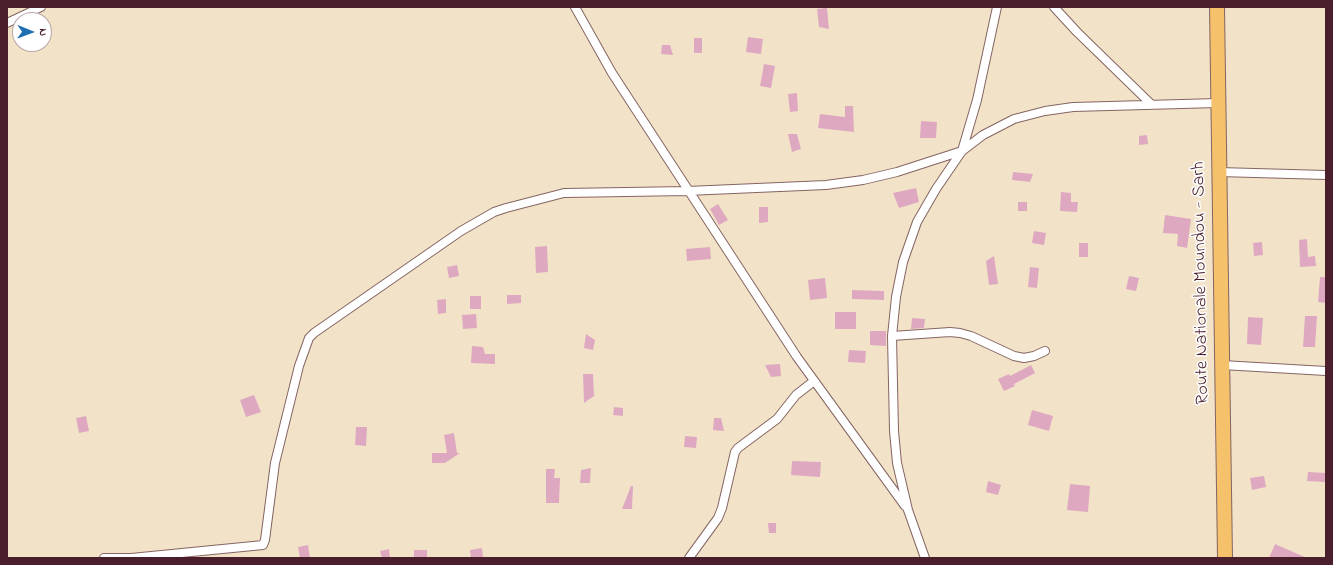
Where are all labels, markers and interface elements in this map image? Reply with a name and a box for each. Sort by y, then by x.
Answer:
north arrow [12,12,52,52]
text: N [35,28,51,36]
street label: Route Nationale Moundou - Sarh [1189,161,1215,405]

